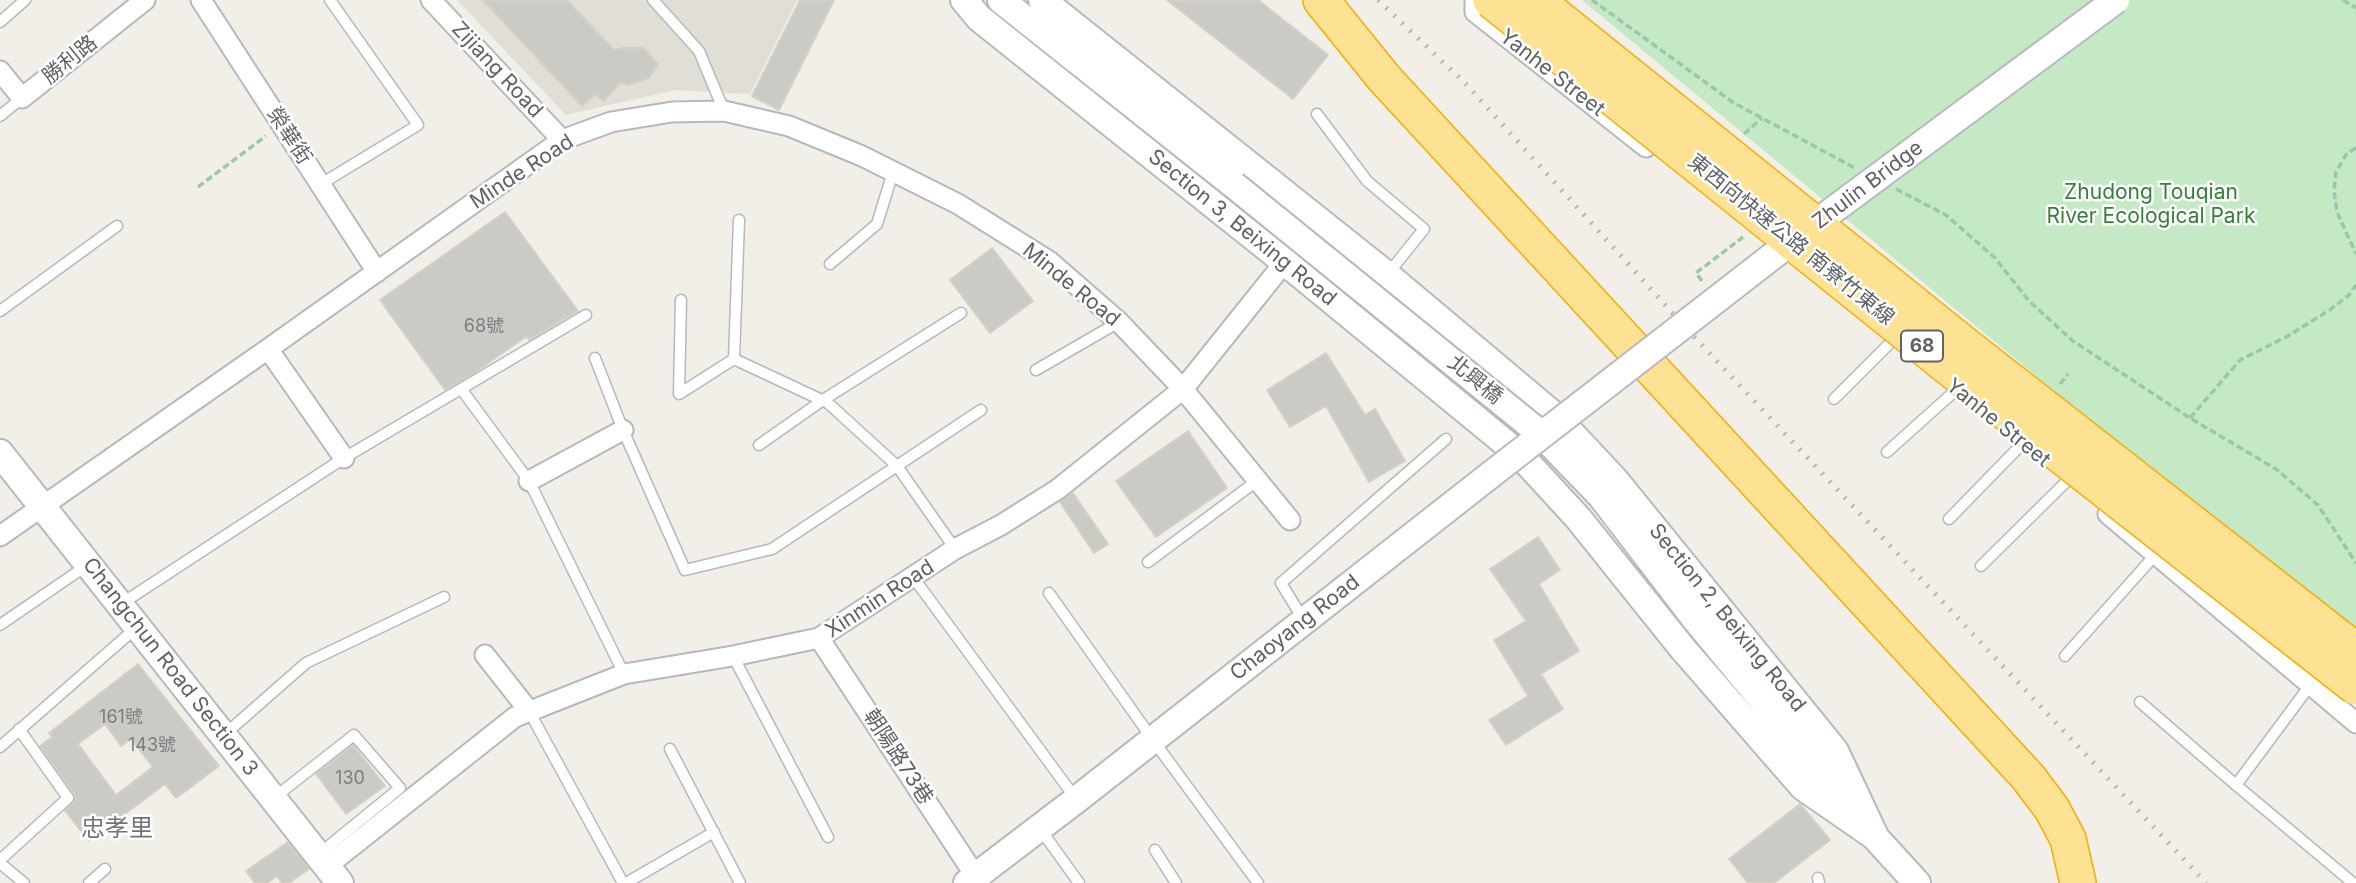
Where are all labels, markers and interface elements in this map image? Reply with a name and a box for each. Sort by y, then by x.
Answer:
street label: Zijiang Road [446,17,548,123]
street label: Yanhe Street [1494,24,1610,122]
street label: 勝利路 [38,30,102,90]
street label: 榮華街 [261,103,317,169]
street label: Minde Road [466,129,578,215]
street label: Zhulin Bridge [1808,135,1928,235]
street label: Section 3, Beixing Road [1143,144,1341,312]
street label: 東西向快速公路 南寮竹東線 [1683,149,1899,331]
park label: Zhudong Touqian River Ecological Park [2047,180,2255,230]
street label: Minde Road [1017,238,1125,332]
house number: 68號 [464,316,504,338]
road number: 68 [1901,330,1943,362]
street label: 北興橋 [1443,350,1507,410]
street label: Yanhe Street [1941,373,2055,473]
street label: Section 2, Beixing Road [1643,519,1811,717]
street label: Changchun Road Section 3 [77,553,263,781]
street label: Xinmin Road [821,555,939,643]
street label: Chaoyang Road [1225,570,1365,686]
street label: 朝陽路73巷 [858,705,938,809]
house number: 161號 [99,707,143,729]
house number: 143號 [128,735,176,757]
house number: 130 [335,768,365,790]
district label: 忠孝里 [81,815,153,843]

